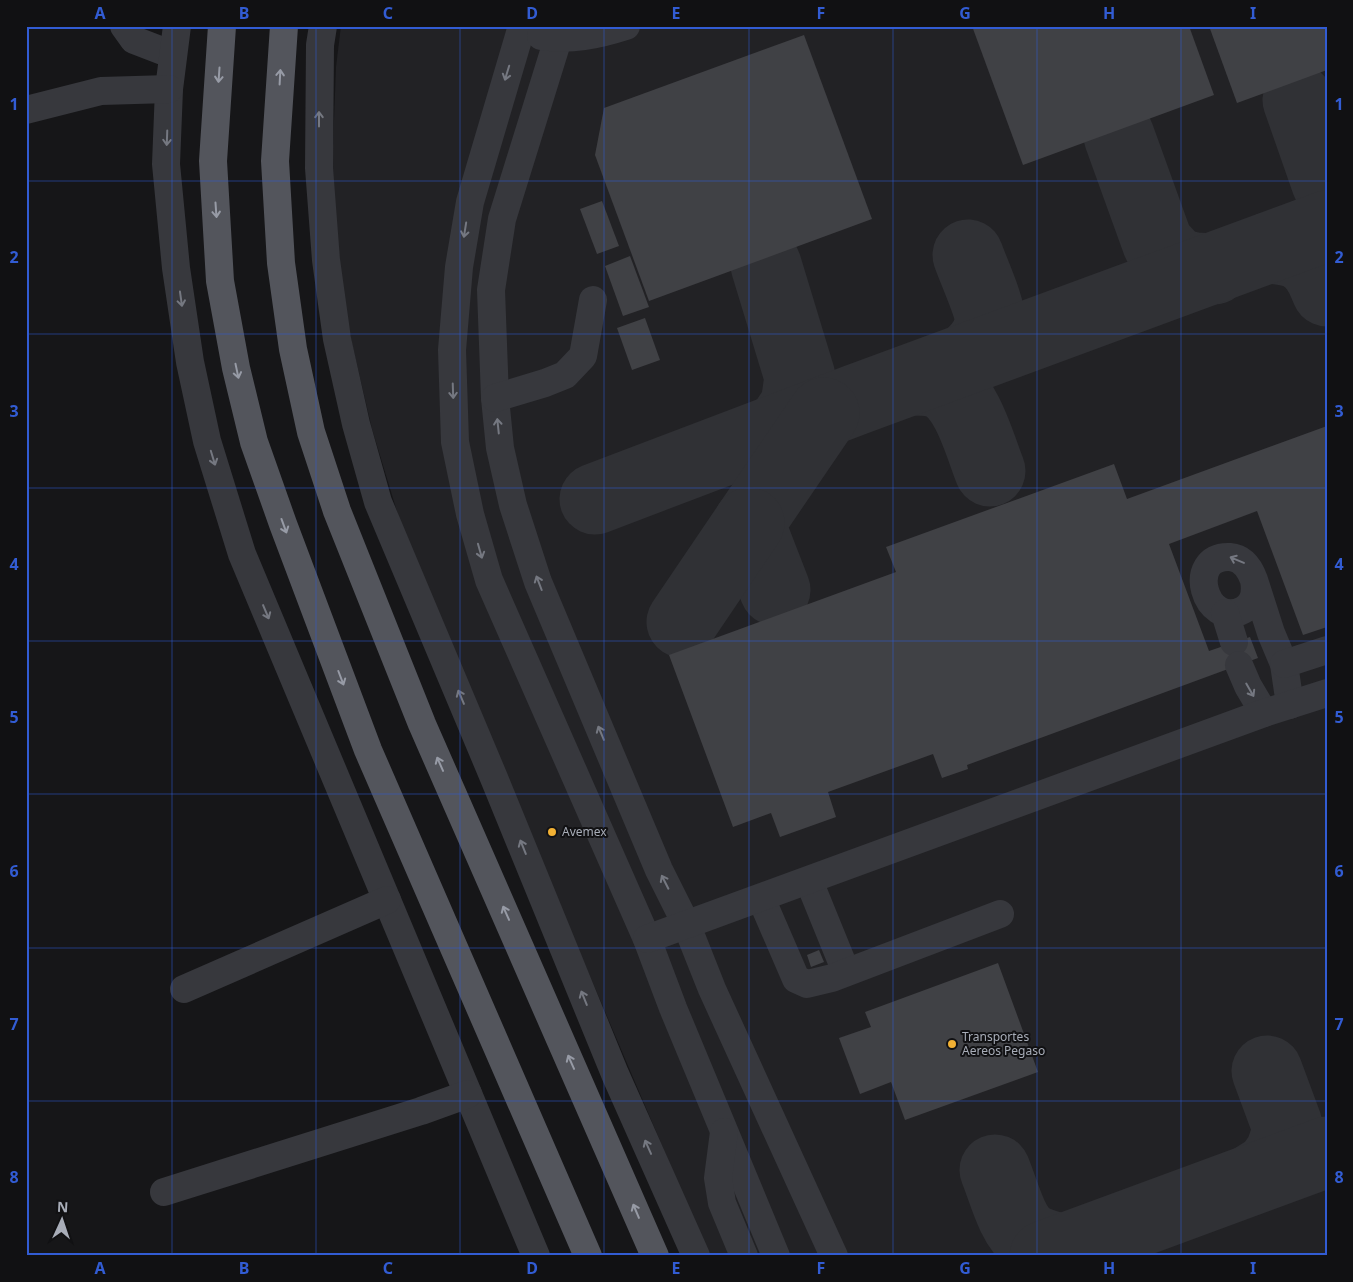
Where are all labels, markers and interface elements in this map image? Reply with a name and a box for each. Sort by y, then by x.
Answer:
text: A [94,2,106,24]
text: B [239,2,249,24]
text: C [383,2,393,24]
text: D [526,2,538,24]
text: E [672,2,681,24]
text: F [817,2,825,24]
text: G [959,2,971,24]
text: H [1103,2,1115,24]
text: I [1250,2,1256,24]
one-way arrow [502,65,512,81]
one-way arrow [214,67,223,83]
one-way arrow [276,69,285,85]
text: 1 [9,93,19,115]
text: 1 [1334,93,1344,115]
one-way arrow [315,112,324,128]
one-way arrow [162,129,172,145]
one-way arrow [211,202,220,218]
one-way arrow [460,221,470,237]
text: 2 [9,246,19,268]
text: 2 [1334,246,1344,268]
one-way arrow [176,291,186,307]
one-way arrow [233,362,242,378]
one-way arrow [448,383,458,399]
text: 3 [9,400,19,422]
text: 3 [1334,400,1344,422]
one-way arrow [493,418,503,434]
one-way arrow [208,450,218,466]
one-way arrow [280,518,289,533]
one-way arrow [476,542,486,558]
text: 4 [9,553,19,575]
text: 4 [1334,553,1344,575]
one-way arrow [1230,555,1245,565]
one-way arrow [534,576,543,591]
one-way arrow [263,604,272,619]
one-way arrow [337,670,346,685]
one-way arrow [1246,682,1256,697]
one-way arrow [455,690,465,705]
text: 5 [9,706,19,728]
text: 5 [1334,706,1344,728]
one-way arrow [596,726,606,741]
one-way arrow [435,757,445,772]
place label: Avemex [562,823,607,840]
marker: Avemex [546,826,558,838]
one-way arrow [518,840,527,856]
text: 6 [9,860,19,882]
text: 6 [1334,860,1344,882]
one-way arrow [660,875,669,890]
one-way arrow [500,906,510,921]
one-way arrow [579,991,589,1006]
text: 7 [9,1013,19,1035]
text: 7 [1334,1013,1344,1035]
place label: Transportes Aereos Pegaso [962,1028,1045,1059]
marker: Transportes Aereos Pegaso [946,1038,958,1050]
one-way arrow [565,1055,575,1070]
one-way arrow [643,1140,652,1155]
text: 8 [9,1166,19,1188]
text: 8 [1334,1166,1344,1188]
north arrow [38,1194,88,1244]
text: N [57,1197,69,1216]
one-way arrow [630,1204,640,1219]
text: A [94,1257,106,1279]
text: B [239,1257,249,1279]
text: C [383,1257,393,1279]
text: D [526,1257,538,1279]
text: E [672,1257,681,1279]
text: F [817,1257,825,1279]
text: G [959,1257,971,1279]
text: H [1103,1257,1115,1279]
text: I [1250,1257,1256,1279]

